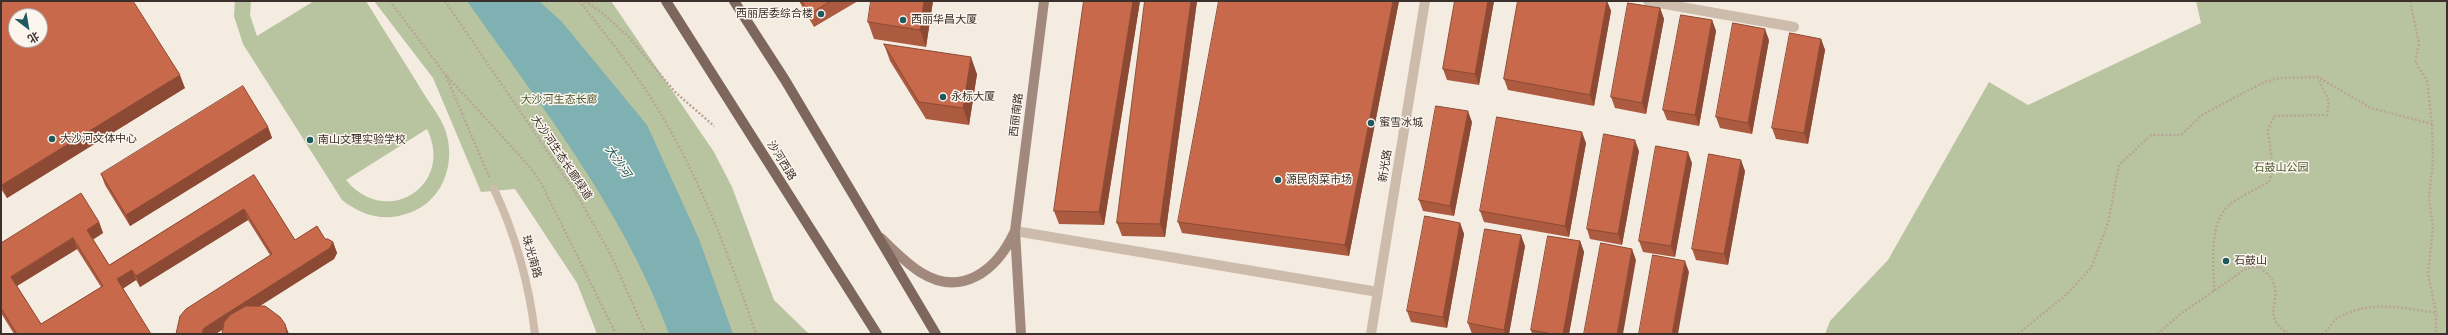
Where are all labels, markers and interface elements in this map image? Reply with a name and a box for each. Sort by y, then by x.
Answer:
place label: 西丽居委综合楼 [736,7,813,21]
north arrow [8,8,48,48]
marker: 西丽居委综合楼 [816,9,826,19]
place label: 西丽华昌大厦 [911,13,977,27]
marker: 西丽华昌大厦 [898,15,908,25]
text: 北 [25,28,43,47]
place label: 永标大厦 [951,90,995,104]
marker: 永标大厦 [938,92,948,102]
street label: 西丽南路 [1008,92,1026,138]
park label: 大沙河生态长廊 [521,93,597,107]
street label: 大沙河生态长廊绿道 [528,113,594,203]
place label: 蜜雪冰城 [1379,116,1423,130]
marker: 蜜雪冰城 [1366,118,1376,128]
place label: 大沙河文体中心 [60,132,137,146]
place label: 南山文理实验学校 [318,133,406,147]
marker: 大沙河文体中心 [47,134,57,144]
marker: 南山文理实验学校 [305,135,315,145]
street label: 沙河西路 [764,139,798,183]
water label: 大沙河 [601,143,633,181]
street label: 新光路 [1377,149,1395,183]
park label: 石鼓山公园 [2254,161,2308,175]
place label: 源民肉菜市场 [1286,173,1352,187]
marker: 源民肉菜市场 [1273,175,1283,185]
street label: 珠光南路 [519,234,543,280]
place label: 石鼓山 [2234,254,2267,268]
marker: 石鼓山 [2221,256,2231,266]

